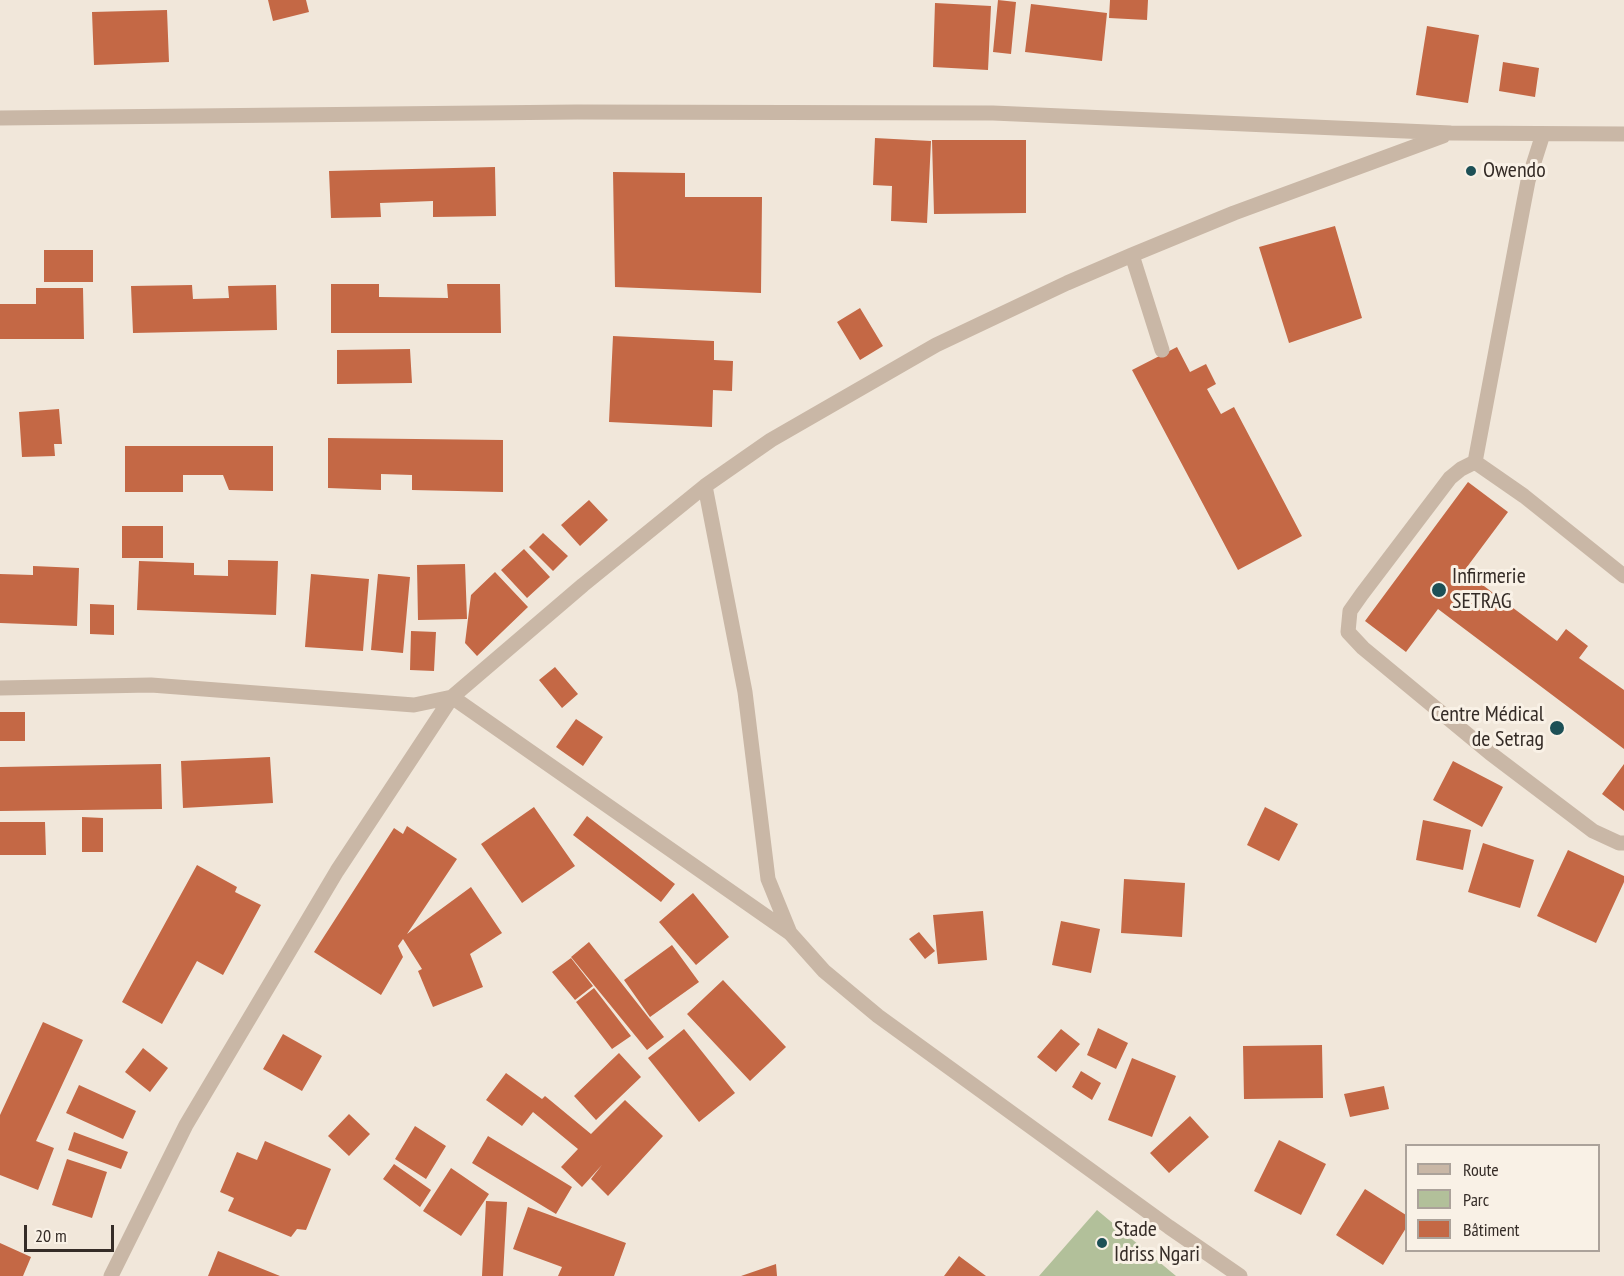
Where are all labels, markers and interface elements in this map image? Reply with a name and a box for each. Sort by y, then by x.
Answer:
place label: Owendo [1483,158,1546,184]
marker: Owendo [1464,164,1478,178]
place label: Infirmerie SETRAG [1452,564,1526,616]
marker: Infirmerie SETRAG [1430,581,1448,599]
place label: Centre Médical de Setrag [1431,702,1544,754]
marker: Centre Médical de Setrag [1548,719,1566,737]
legend [1405,1144,1600,1252]
text: Route [1463,1158,1499,1181]
text: Parc [1463,1188,1489,1211]
scale bar [27,1213,117,1251]
place label: Stade Idriss Ngari [1114,1217,1200,1268]
text: Bâtiment [1463,1218,1520,1241]
text: 20 m [35,1224,67,1247]
marker: Stade Idriss Ngari [1095,1236,1109,1250]

